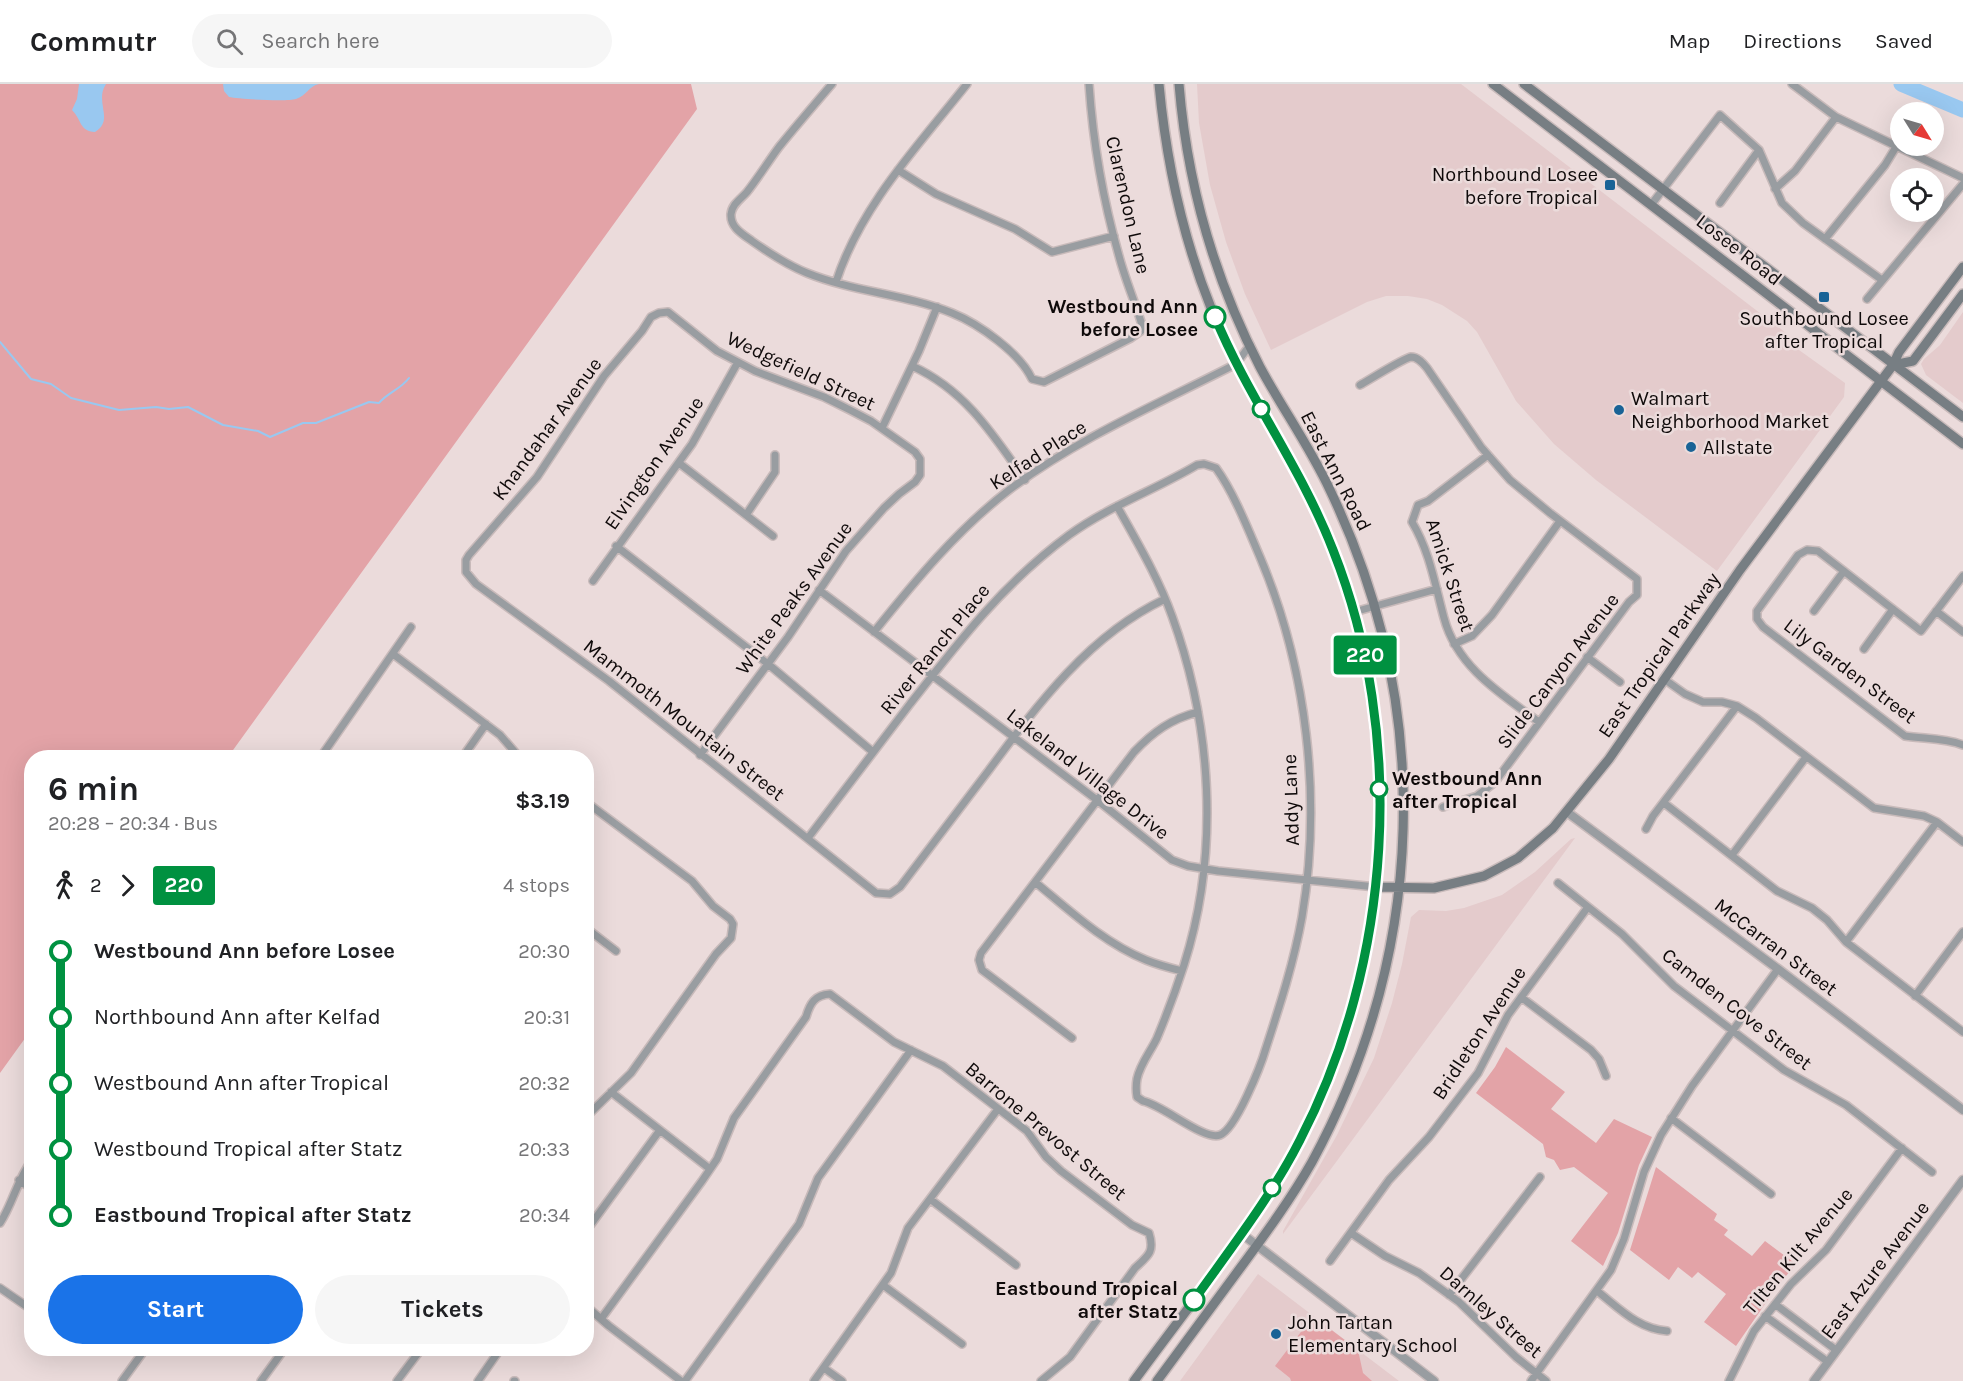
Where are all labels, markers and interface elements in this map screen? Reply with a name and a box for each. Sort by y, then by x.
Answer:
search box [192,14,612,68]
text: Commutr [30,25,156,58]
icon: search [213,25,246,58]
text: Search here [261,28,380,54]
text: Map [1669,29,1710,53]
text: Directions [1743,29,1842,53]
text: Saved [1875,29,1933,53]
north arrow [1890,102,1944,156]
map controls [1890,102,1944,222]
street label: Clarendon Lane [1101,134,1155,276]
place label: Northbound Losee before Tropical [1432,163,1598,209]
button: locate [1890,168,1944,222]
marker: Northbound Losee before Tropical [1603,178,1617,192]
street label: Losee Road [1692,210,1786,290]
marker: Southbound Losee after Tropical [1817,290,1831,304]
place label: Westbound Ann before Losee [1047,295,1198,341]
marker: Westbound Ann before Losee [1204,306,1226,328]
place label: Southbound Losee after Tropical [1739,307,1909,353]
street label: Wedgefield Street [723,327,879,416]
street label: Khandahar Avenue [487,353,607,505]
place label: Walmart Neighborhood Market [1631,387,1830,433]
street label: Elvington Avenue [599,392,709,534]
unlabelled marker [1252,400,1270,418]
marker: Walmart Neighborhood Market [1612,403,1626,417]
street label: East Ann Road [1296,407,1376,535]
street label: Kelfad Place [985,415,1091,495]
place label: Allstate [1703,436,1773,459]
marker: Allstate [1684,440,1698,454]
street label: Amick Street [1421,516,1479,635]
street label: White Peaks Avenue [731,517,857,679]
street label: East Tropical Parkway [1593,568,1725,742]
street label: River Ranch Place [875,579,995,719]
street label: Slide Canyon Avenue [1492,589,1624,753]
street label: Lily Garden Street [1779,614,1921,729]
street label: Mammoth Mountain Street [579,634,790,806]
line badge: 220 [1330,636,1400,674]
text: 220 [1346,643,1384,667]
street label: Lakeland Village Drive [1002,703,1174,845]
street label: Addy Lane [1278,754,1304,846]
place label: Westbound Ann after Tropical [1392,767,1543,813]
text: 6 min [48,770,139,808]
marker: Westbound Ann after Tropical [1370,780,1388,798]
text: $3.19 [515,788,570,814]
text: 20:28 – 20:34 · Bus [48,812,218,835]
icon: walk [48,869,81,902]
icon: forward [111,869,144,902]
text: 220 [165,873,203,897]
text: 2 [90,874,102,897]
text: 4 stops [503,874,570,897]
street label: McCarran Street [1710,893,1842,1001]
text: Westbound Ann before Losee [94,938,395,964]
text: 20:30 [518,940,570,963]
street label: Camden Cove Street [1657,943,1817,1075]
street label: Bridleton Avenue [1427,962,1531,1104]
text: Northbound Ann after Kelfad [94,1004,381,1030]
text: 20:31 [524,1006,570,1029]
street label: Barrone Prevost Street [961,1057,1132,1205]
text: Westbound Ann after Tropical [94,1070,389,1096]
text: 20:32 [519,1072,570,1095]
text: Westbound Tropical after Statz [94,1136,402,1162]
text: 20:33 [518,1138,570,1161]
unlabelled marker [1263,1179,1281,1197]
street label: Tilten Kilt Avenue [1738,1183,1858,1319]
street label: East Azure Avenue [1816,1197,1934,1343]
text: Eastbound Tropical after Statz [94,1202,412,1228]
text: 20:34 [519,1204,570,1227]
street label: Darnley Street [1435,1261,1547,1363]
button: Start [48,1275,303,1344]
button: Tickets [315,1275,570,1344]
place label: Eastbound Tropical after Statz [995,1277,1178,1323]
marker: Eastbound Tropical after Statz [1183,1289,1205,1311]
place label: John Tartan Elementary School [1288,1311,1458,1357]
marker: John Tartan Elementary School [1269,1327,1283,1341]

